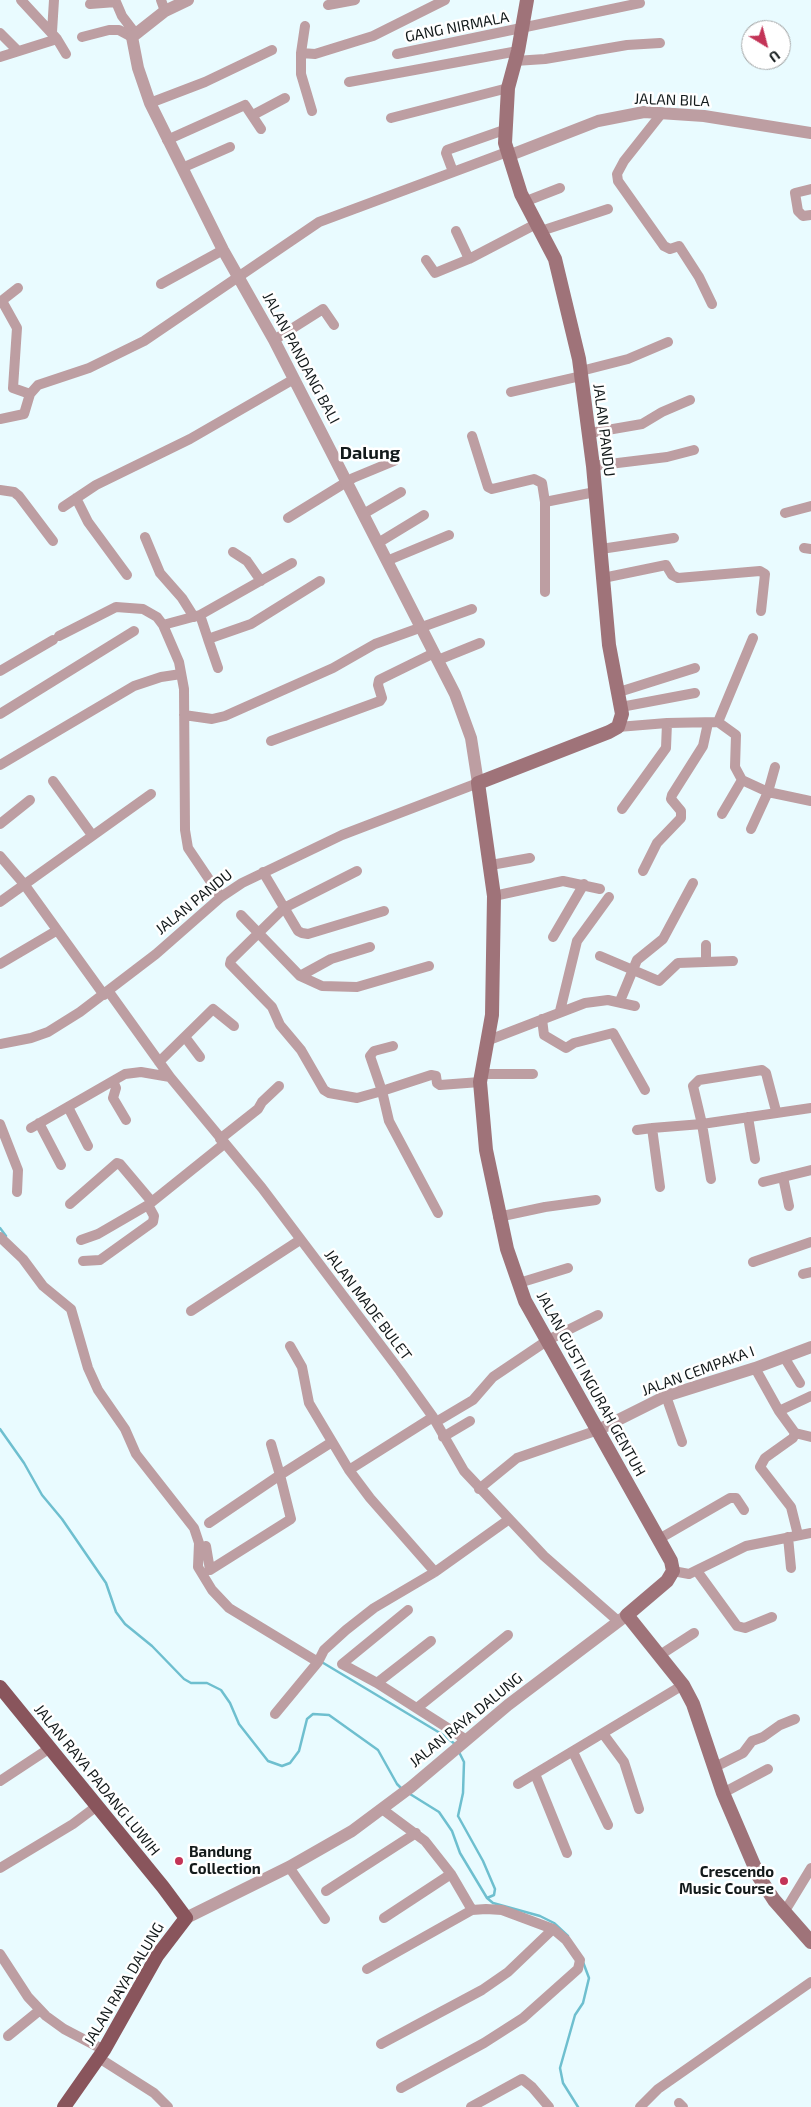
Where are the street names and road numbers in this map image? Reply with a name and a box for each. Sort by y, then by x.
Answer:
street label: GANG NIRMALA [404,8,510,46]
street label: JALAN BILA [634,90,710,110]
street label: JALAN PANDANG BALI [259,289,343,427]
street label: JALAN PANDU [589,382,619,478]
street label: JALAN PANDU [152,866,236,938]
street label: JALAN MADE BULET [321,1246,415,1364]
street label: JALAN GUSTI NGURAH GENTUH [533,1289,649,1479]
street label: JALAN CEMPAKA I [639,1342,757,1400]
street label: JALAN RAYA DALUNG [406,1669,526,1771]
street label: JALAN RAYA PADANG LUWIH [30,1701,164,1859]
street label: JALAN RAYA DALUNG [80,1919,168,2049]

